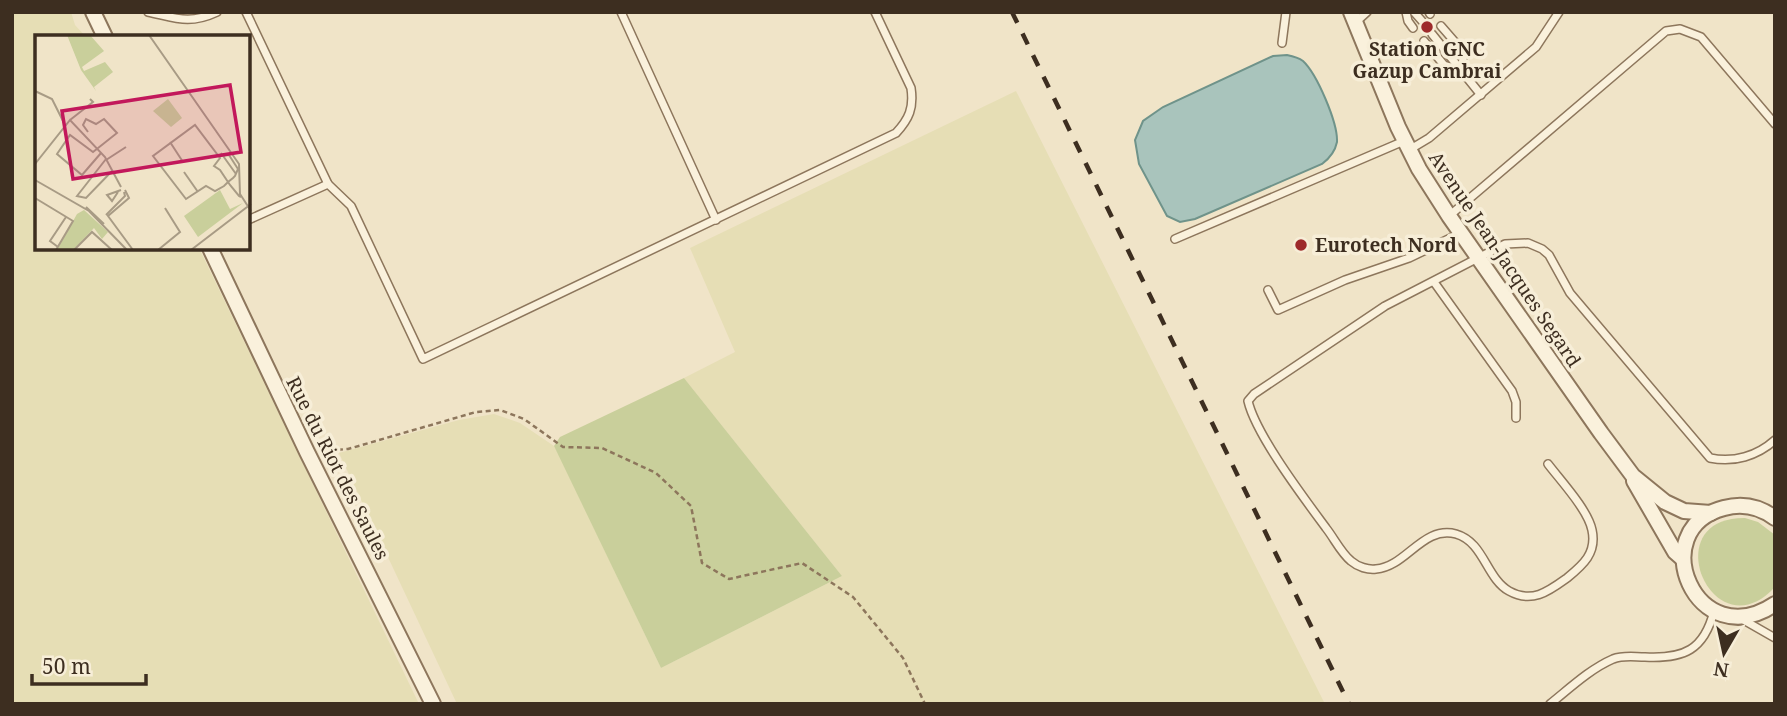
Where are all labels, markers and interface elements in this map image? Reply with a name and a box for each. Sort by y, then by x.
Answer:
marker: Station GNC Gazup Cambrai [1419,19,1435,35]
inset map [35,35,250,250]
place label: Station GNC Gazup Cambrai [1353,36,1502,84]
street label: Avenue Jean-Jacques Segard [1423,146,1587,372]
place label: Eurotech Nord [1315,232,1457,258]
marker: Eurotech Nord [1293,237,1309,253]
street label: Rue du Riot des Saules [280,372,396,564]
north arrow [1689,618,1759,688]
scale bar [32,642,145,686]
text: 50 m [42,652,91,680]
text: N [1712,656,1731,684]

